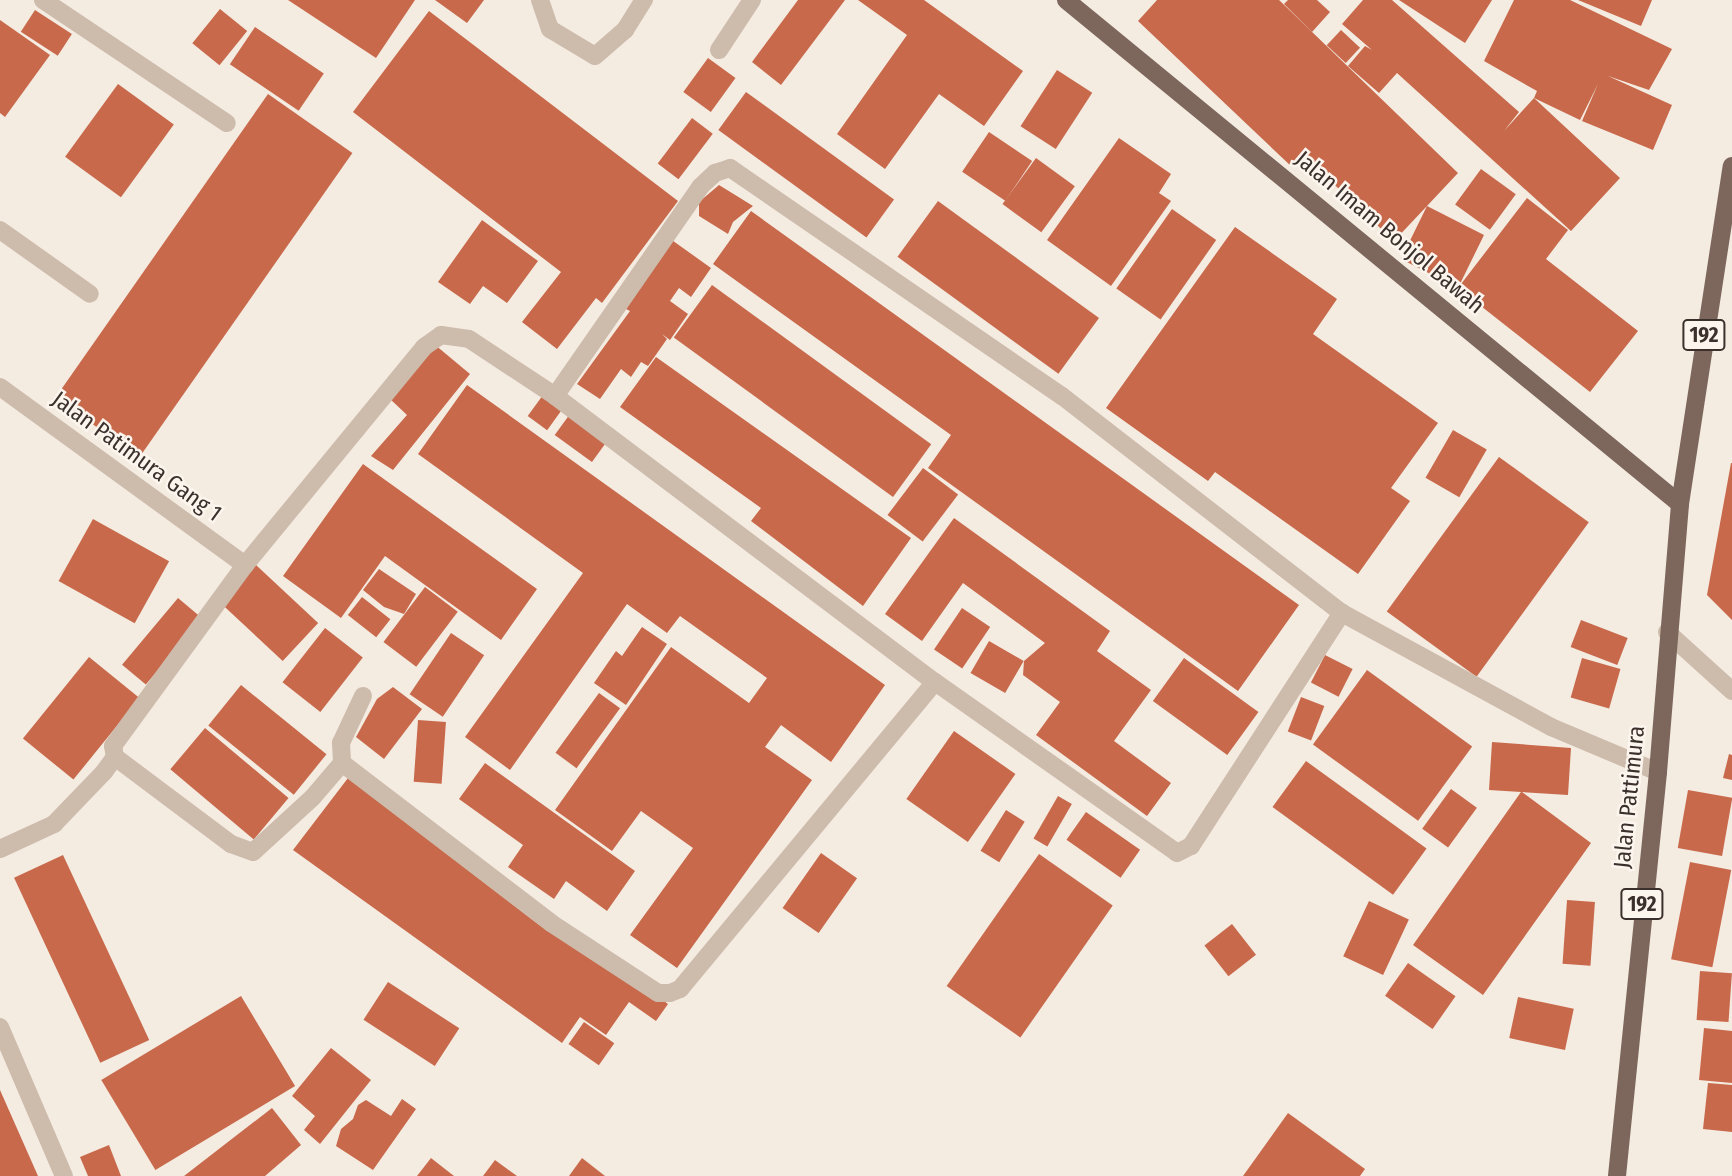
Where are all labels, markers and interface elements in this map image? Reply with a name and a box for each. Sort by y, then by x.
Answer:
street label: Jalan Imam Bonjol Bawah [1290,145,1490,319]
road number: 192 [1681,318,1727,352]
street label: Jalan Patimura Gang 1 [47,385,227,527]
street label: Jalan Pattimura [1608,724,1650,870]
road number: 192 [1619,886,1665,922]

